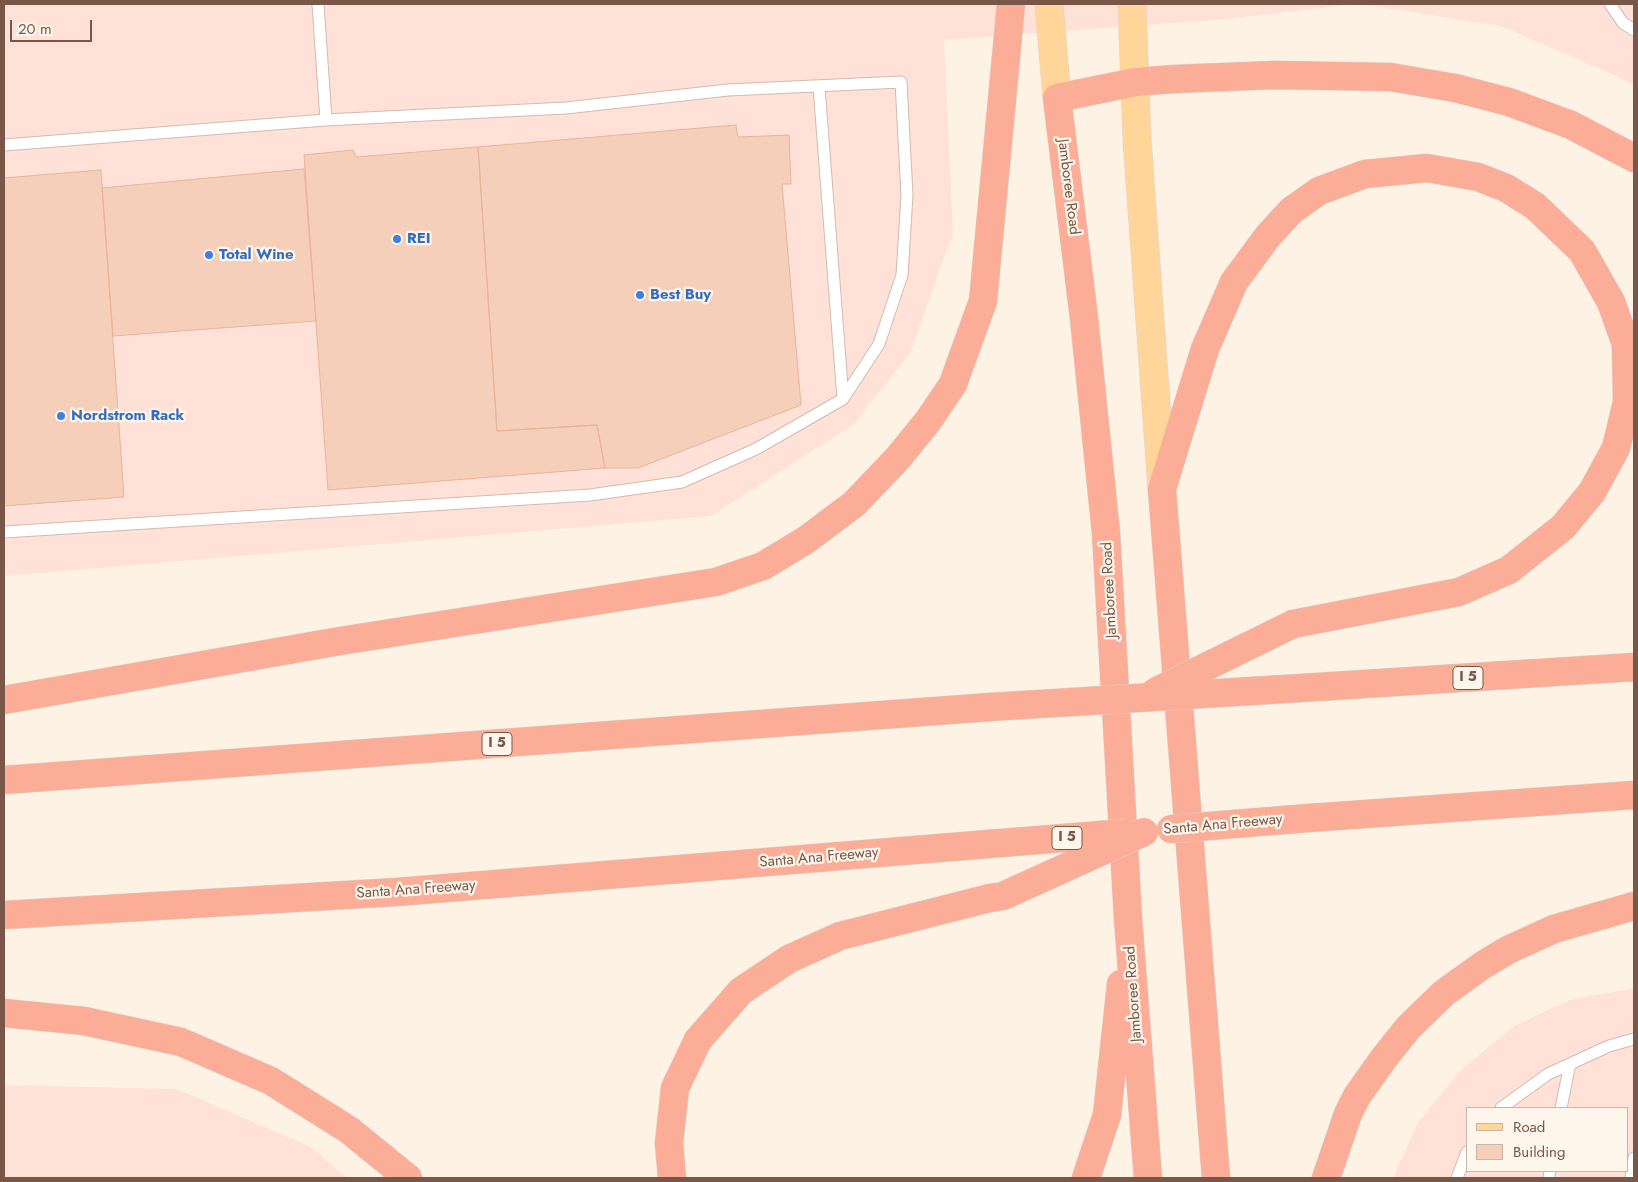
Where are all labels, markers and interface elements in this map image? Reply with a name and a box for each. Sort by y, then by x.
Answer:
scale bar [12,10,95,42]
text: 20 m [18,18,52,40]
street label: Jamboree Road [1053,138,1083,236]
place label: REI [407,230,431,248]
marker: REI [391,233,403,245]
place label: Total Wine [219,246,294,264]
marker: Total Wine [203,249,215,261]
place label: Best Buy [650,286,711,304]
marker: Best Buy [634,289,646,301]
place label: Nordstrom Rack [71,407,184,425]
marker: Nordstrom Rack [55,410,67,422]
street label: Jamboree Road [1098,541,1122,639]
road number: I 5 [1453,666,1483,690]
road number: I 5 [482,732,512,756]
street label: Santa Ana Freeway [1163,811,1283,839]
road number: I 5 [1052,826,1082,850]
street label: Santa Ana Freeway [759,844,879,872]
street label: Santa Ana Freeway [356,877,476,903]
street label: Jamboree Road [1122,945,1146,1043]
legend [1466,1107,1628,1172]
text: Road [1513,1116,1545,1138]
text: Building [1513,1141,1565,1163]

